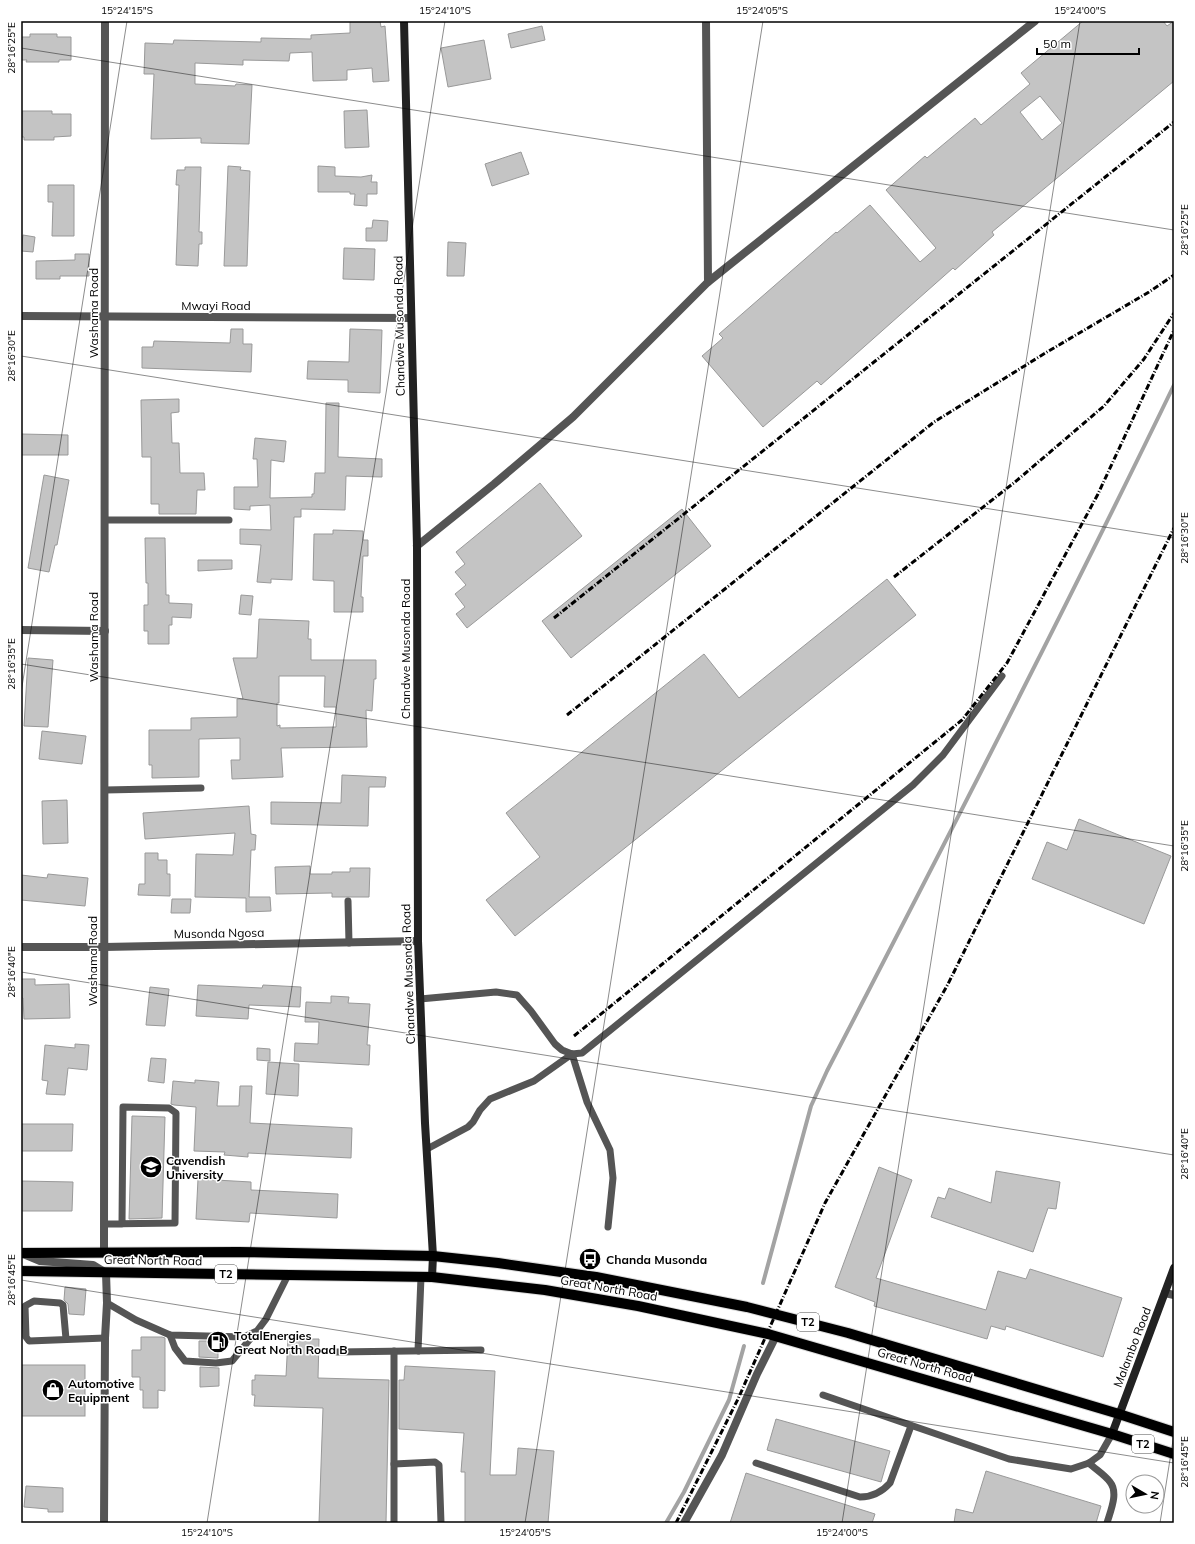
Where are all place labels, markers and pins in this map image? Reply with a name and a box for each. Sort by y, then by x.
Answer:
place label: Cavendish University [166,1153,225,1182]
school or university icon: Cavendish University [138,1154,164,1180]
bus stop icon: Chanda Musonda [577,1246,603,1272]
place label: Chanda Musonda [606,1252,707,1267]
place label: TotalEnergies Great North Road B [234,1328,347,1357]
fuel station icon: TotalEnergies Great North Road B [205,1329,231,1355]
place label: Automotive Equipment [68,1376,135,1405]
shop icon: Automotive Equipment [40,1377,66,1403]

